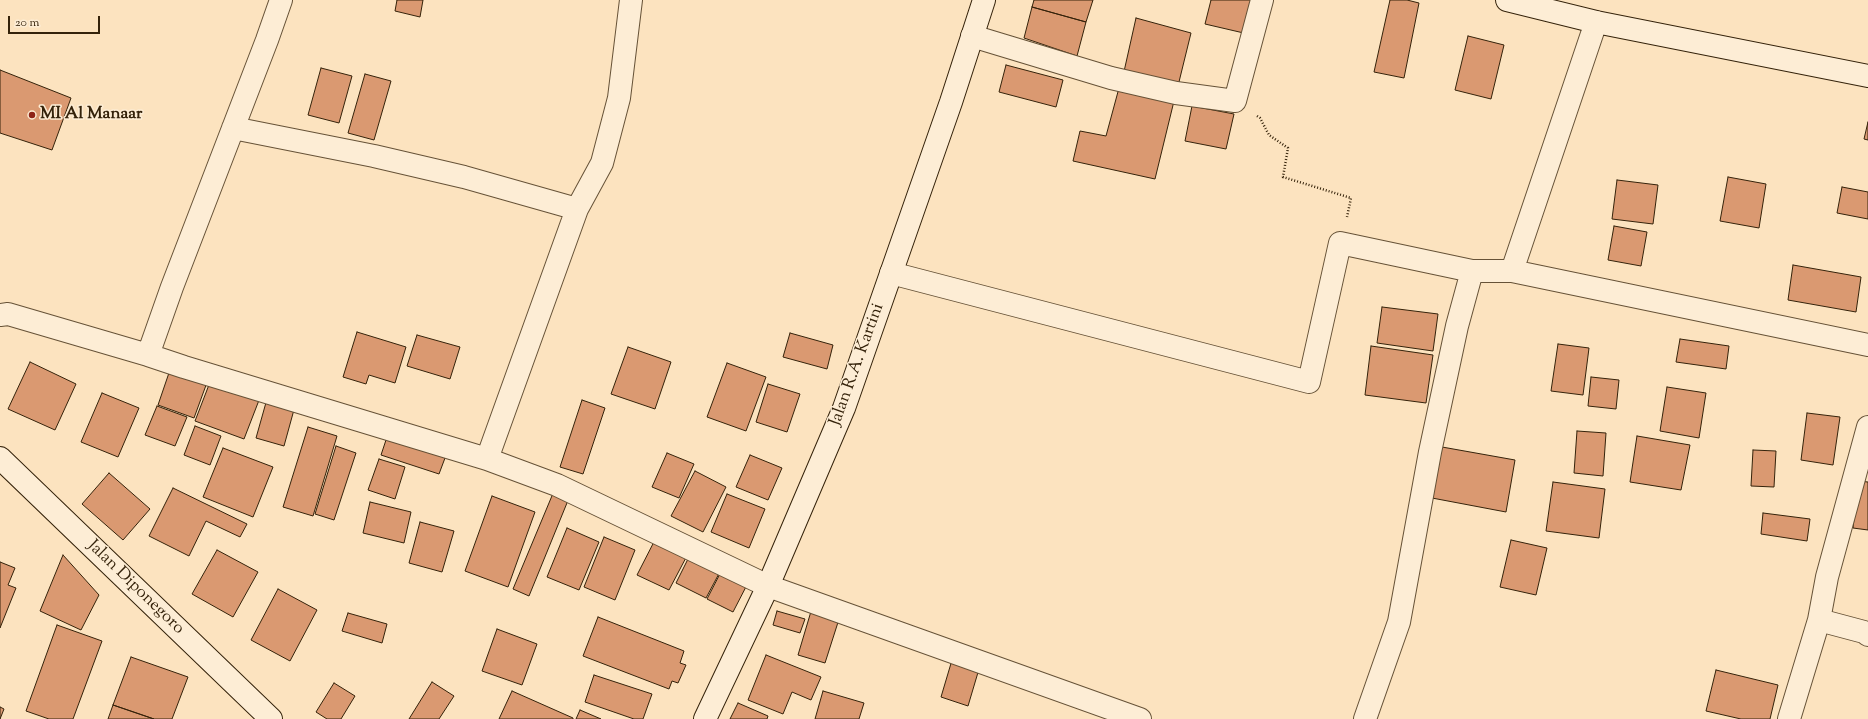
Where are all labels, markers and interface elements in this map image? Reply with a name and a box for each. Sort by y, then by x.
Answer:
scale bar [10,8,102,34]
text: 20 m [15,14,39,32]
place label: MI Al Manaar [40,105,142,125]
marker: MI Al Manaar [27,110,37,120]
street label: Jalan R.A. Kartini [826,301,890,429]
street label: Jalan Diponegoro [82,537,188,639]

